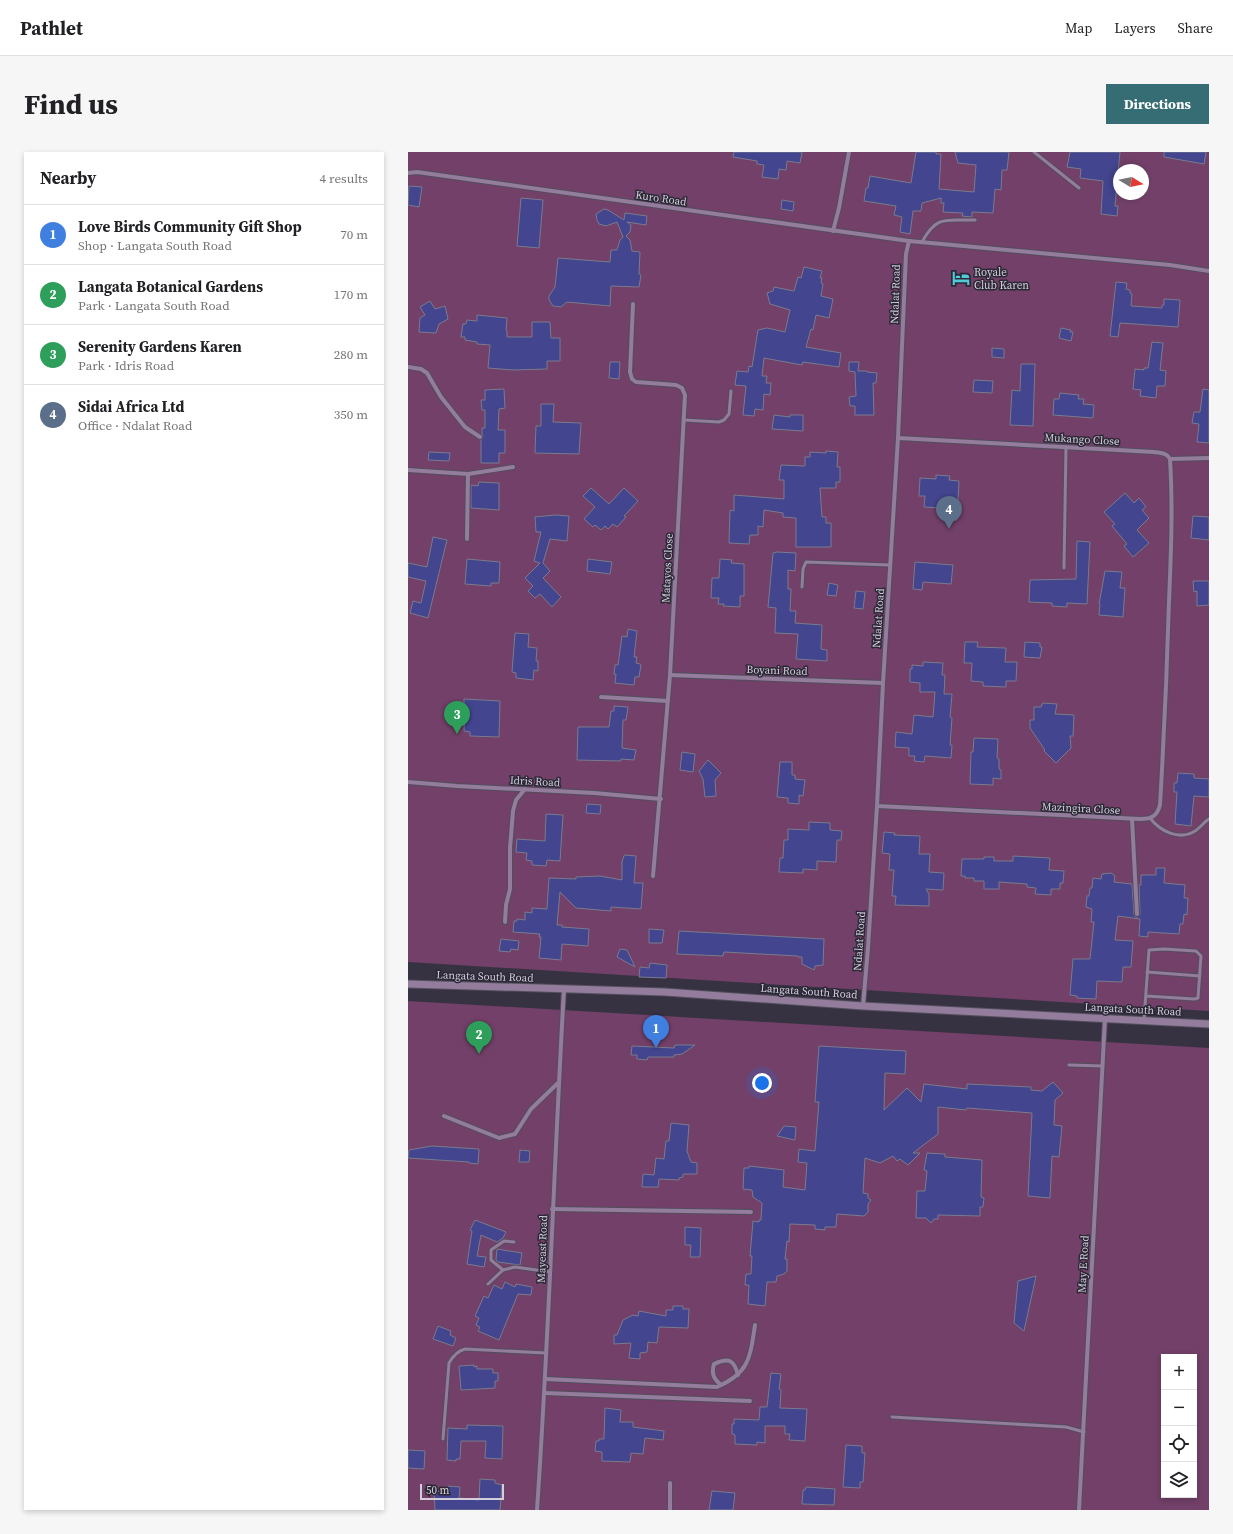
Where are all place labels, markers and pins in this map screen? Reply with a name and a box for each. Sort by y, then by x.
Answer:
place label: Royale Club Karen [974,265,1029,293]
hotel icon: Royale Club Karen [951,268,971,288]
pin: 4 [936,496,962,529]
pin: 3 [444,701,470,734]
pin: 1 [643,1015,669,1048]
pin: 2 [466,1021,492,1054]

